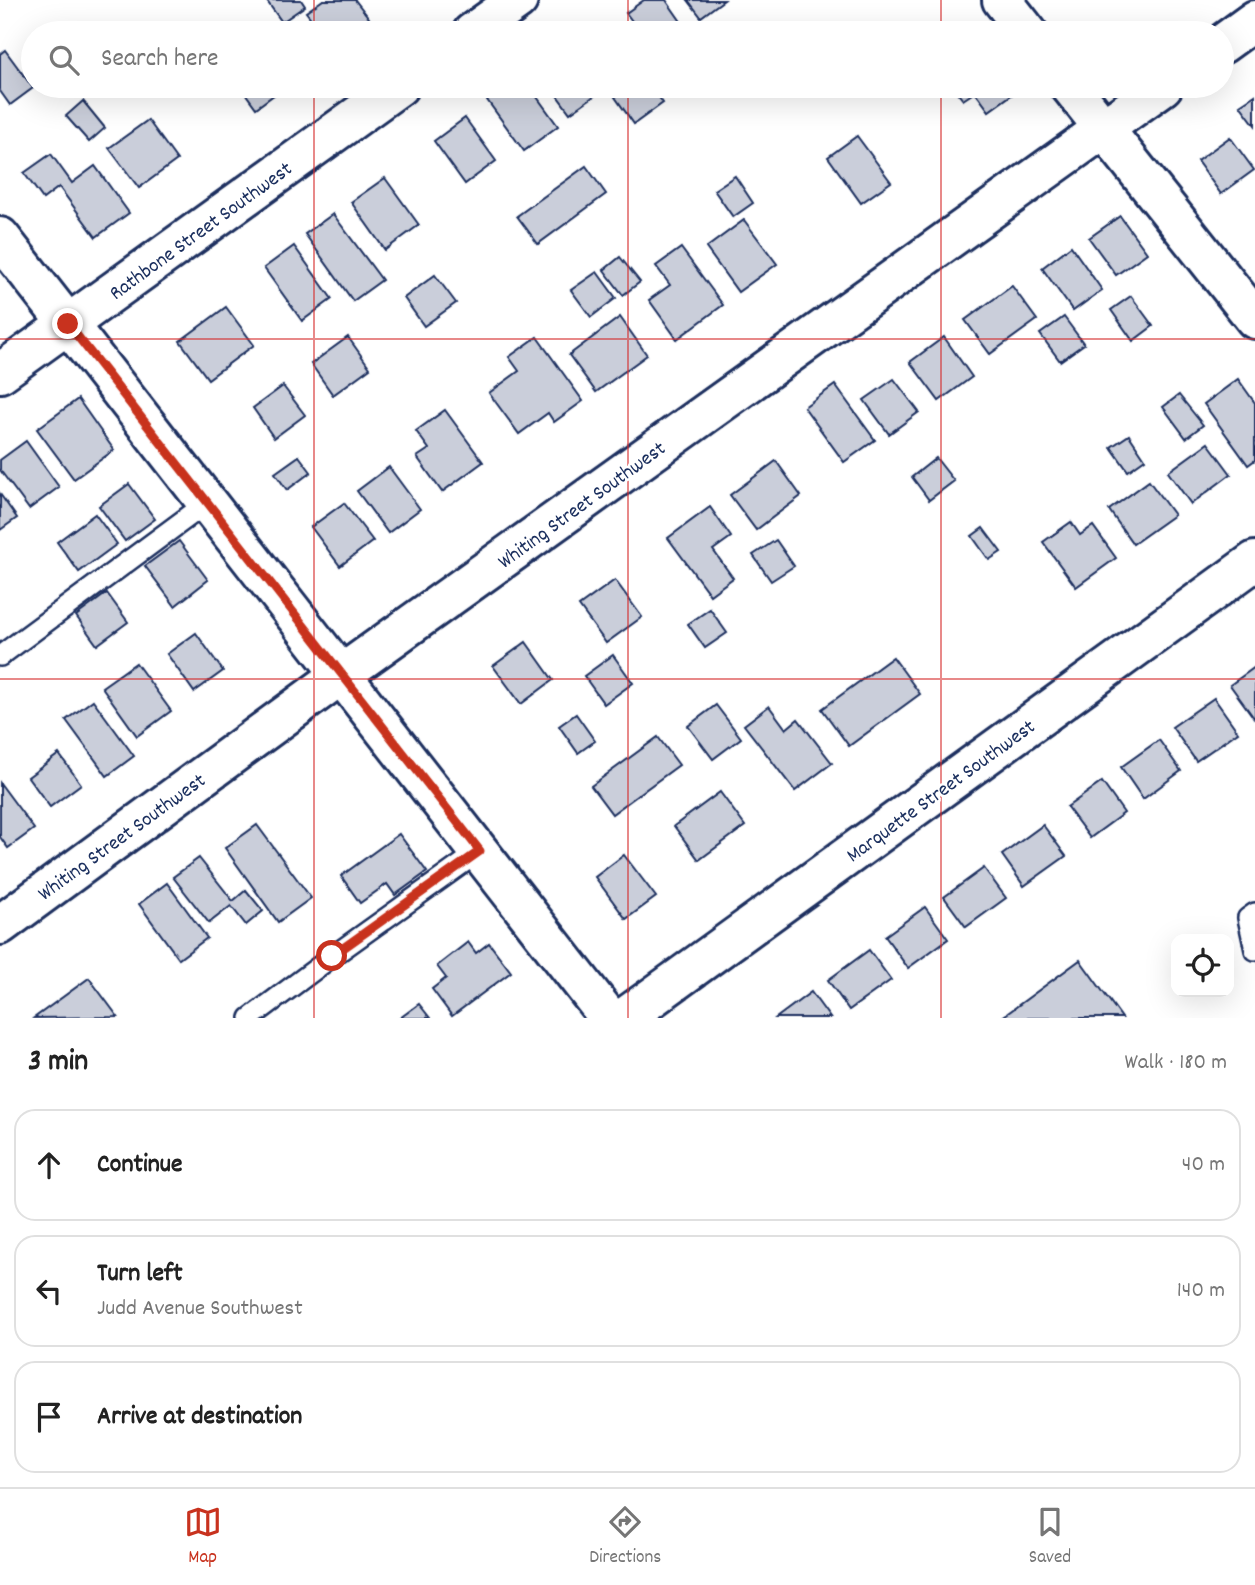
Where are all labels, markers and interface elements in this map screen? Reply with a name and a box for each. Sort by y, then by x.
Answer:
search box [21,21,1234,98]
icon: search [45,41,83,79]
text: Search here [101,41,219,78]
street label: Rathbone Street Southwest [104,156,300,309]
route end [52,308,83,339]
street label: Whiting Street Southwest [493,435,673,578]
street label: Marquette Street Southwest [841,713,1043,871]
street label: Whiting Street Southwest [33,767,213,910]
map controls [1171,934,1234,997]
button: locate [1171,934,1234,997]
route start [316,940,347,971]
text: 3 min [28,1042,88,1085]
text: Walk · 180 m [1124,1047,1227,1080]
icon: ahead [30,1146,68,1184]
text: Continue [97,1147,182,1184]
text: 40 m [1182,1149,1225,1182]
text: Turn left [97,1256,183,1293]
icon: left [30,1272,68,1310]
text: 140 m [1177,1275,1225,1308]
text: Judd Avenue Southwest [97,1293,303,1326]
icon: arrive [30,1398,68,1436]
text: Arrive at destination [97,1399,302,1436]
tab: Map [184,1503,222,1572]
tab: Directions [589,1503,661,1572]
tab: Saved [1029,1503,1071,1572]

